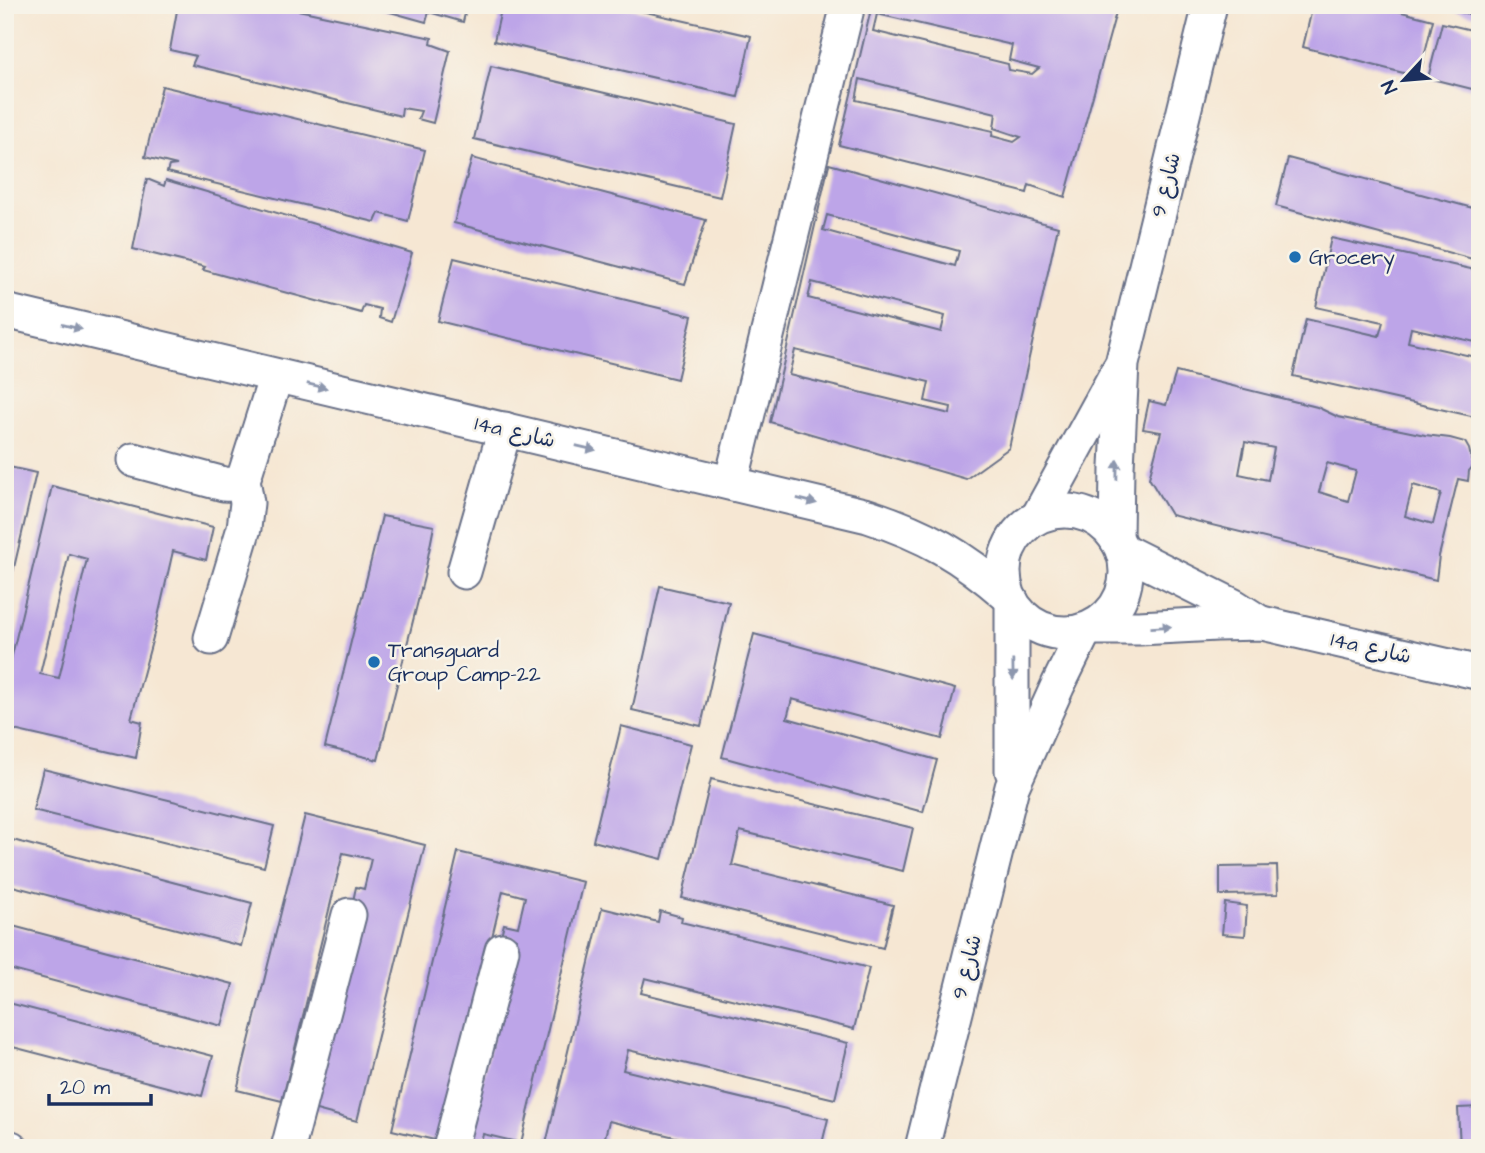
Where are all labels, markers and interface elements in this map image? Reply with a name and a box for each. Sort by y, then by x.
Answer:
north arrow [1370,46,1440,116]
text: N [1375,75,1405,98]
street label: شارع 9 [1144,150,1188,220]
place label: Grocery [1309,243,1395,274]
marker: Grocery [1287,249,1303,265]
one-way arrow [61,322,83,333]
one-way arrow [306,381,328,392]
street label: 14a شارع [472,409,558,455]
one-way arrow [575,443,597,454]
one-way arrow [1111,459,1123,481]
one-way arrow [796,496,818,507]
one-way arrow [1150,621,1172,632]
street label: 14a شارع [1328,625,1414,671]
place label: Transguard Group Camp-22 [388,636,541,690]
marker: Transguard Group Camp-22 [366,654,382,670]
one-way arrow [1007,660,1018,682]
street label: شارع 9 [945,932,989,1002]
scale bar [49,1062,150,1106]
text: 20 m [60,1073,111,1102]

